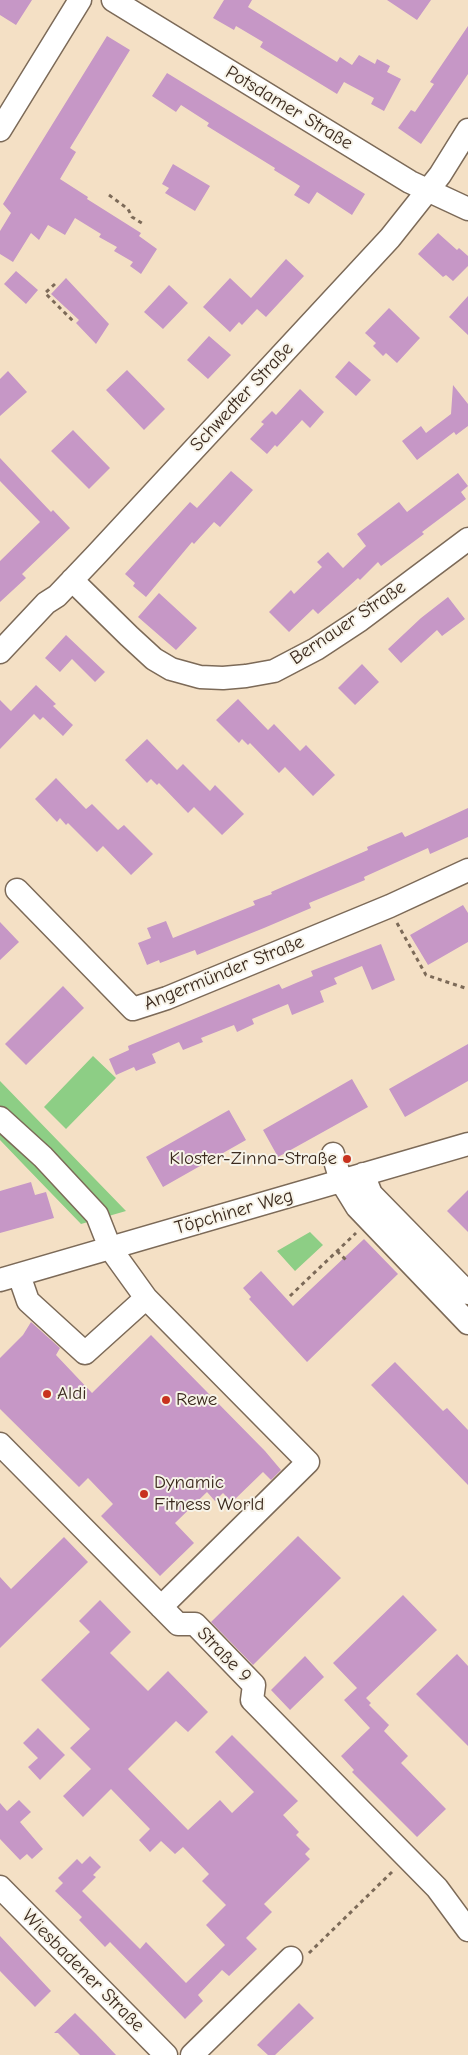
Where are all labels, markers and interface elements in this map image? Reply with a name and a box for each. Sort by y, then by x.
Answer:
street label: Potsdamer Straße [221,61,357,155]
street label: Schwedter Straße [186,338,298,456]
street label: Bernauer Straße [286,576,410,670]
street label: Angermünder Straße [141,930,307,1016]
place label: Kloster-Zinna-Straße [169,1148,337,1170]
marker: Kloster-Zinna-Straße [341,1153,353,1165]
street label: Töpchiner Weg [172,1184,296,1240]
place label: Aldi [57,1383,87,1405]
marker: Aldi [41,1388,53,1400]
place label: Rewe [176,1389,217,1411]
marker: Rewe [160,1394,172,1406]
place label: Dynamic Fitness World [154,1472,264,1516]
marker: Dynamic Fitness World [138,1488,150,1500]
street label: Straße 9 [192,1622,256,1688]
street label: Wiesbadener Straße [17,1905,149,2037]

